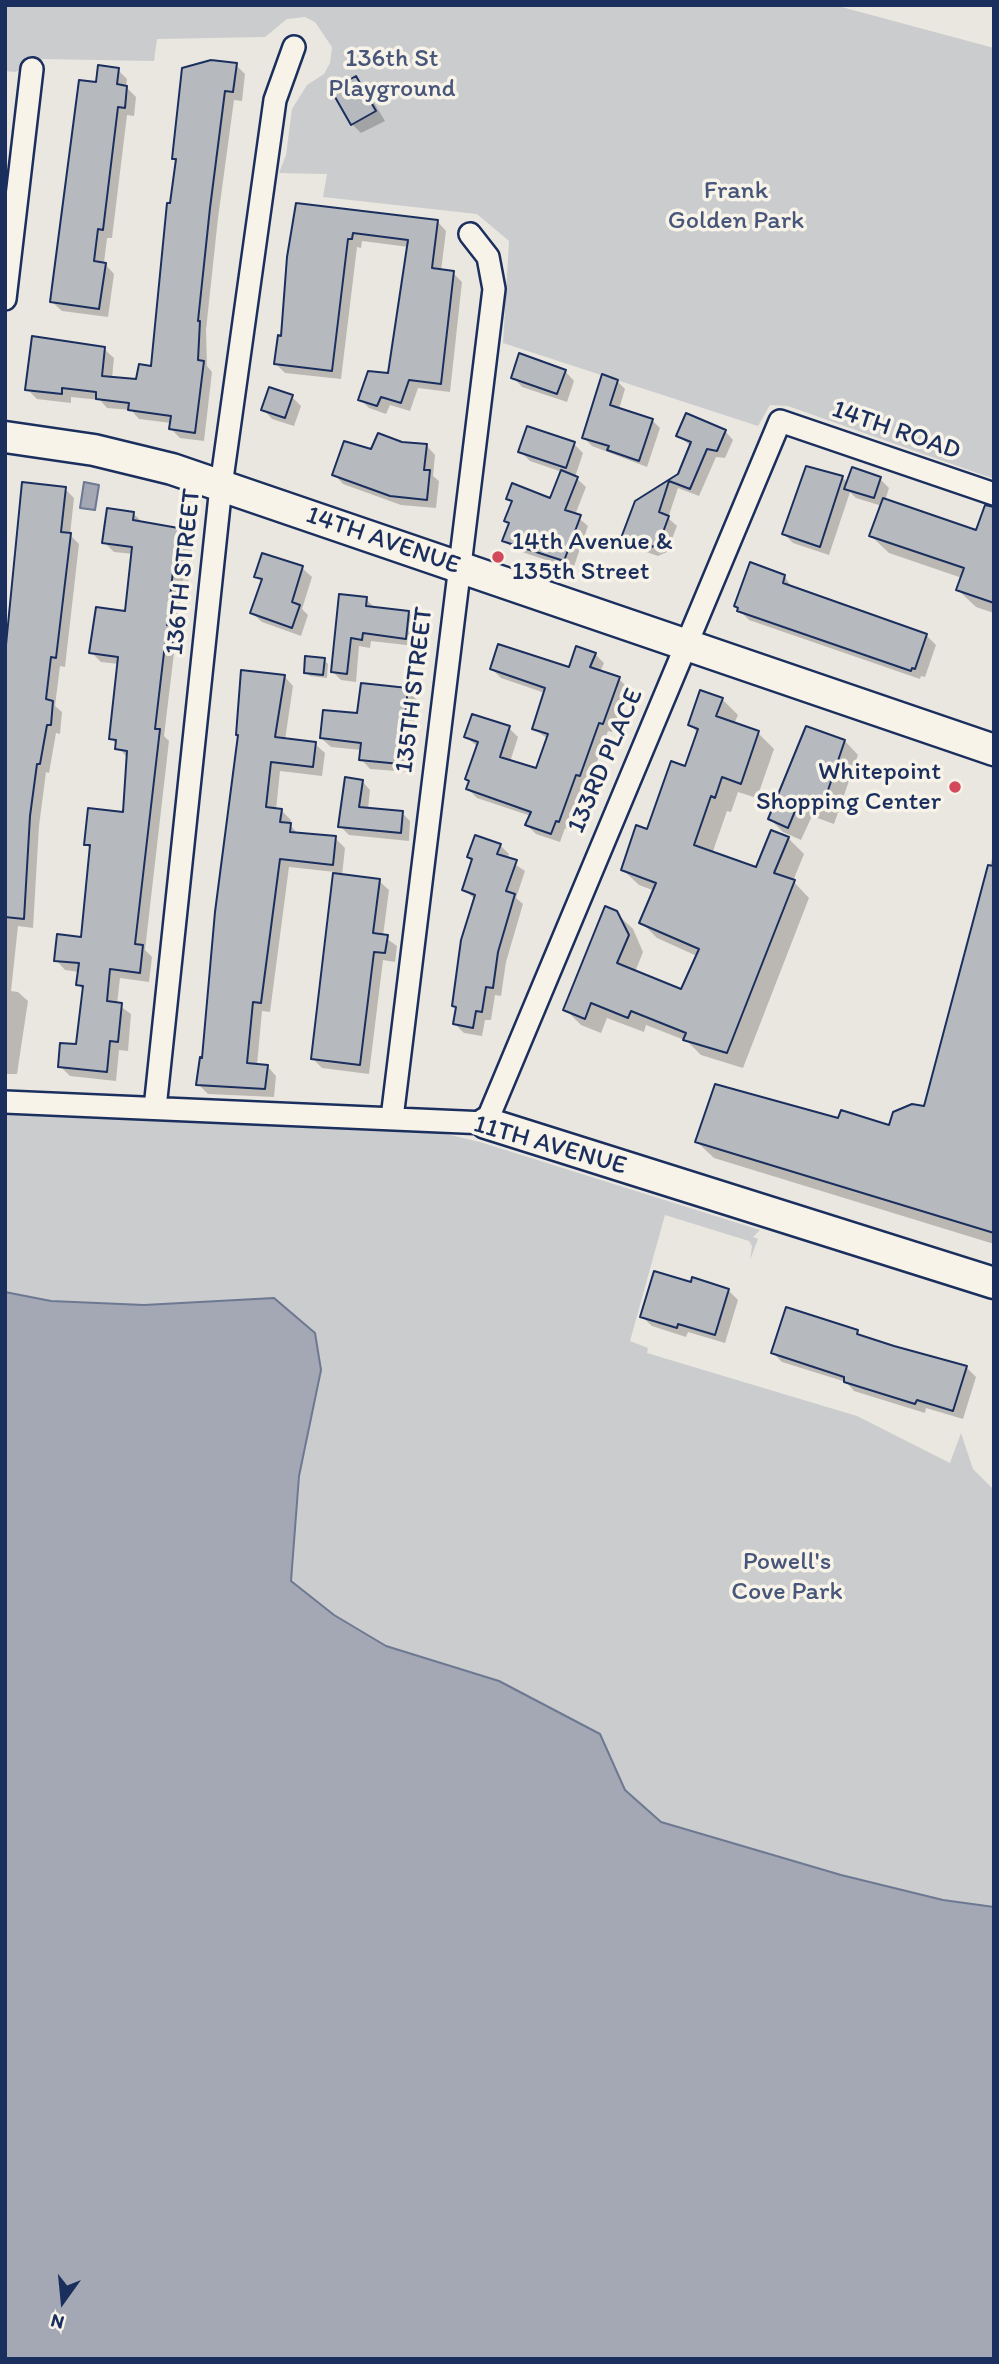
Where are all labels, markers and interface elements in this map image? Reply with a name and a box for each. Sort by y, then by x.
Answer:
park label: 136th St Playground [328,43,456,104]
park label: Frank Golden Park [668,175,804,236]
street label: 14TH ROAD [828,394,964,468]
street label: 136TH STREET [160,487,208,657]
street label: 14TH AVENUE [302,500,464,582]
place label: 14th Avenue & 135th Street [512,526,673,588]
marker: 14th Avenue & 135th Street [490,549,506,565]
street label: 135TH STREET [389,605,441,775]
street label: 133RD PLACE [561,684,651,838]
place label: Whitepoint Shopping Center [756,756,941,818]
marker: Whitepoint Shopping Center [947,779,963,795]
street label: 11TH AVENUE [470,1109,630,1183]
park label: Powell's Cove Park [731,1546,843,1608]
north arrow [28,2266,98,2336]
text: N [48,2309,67,2335]

